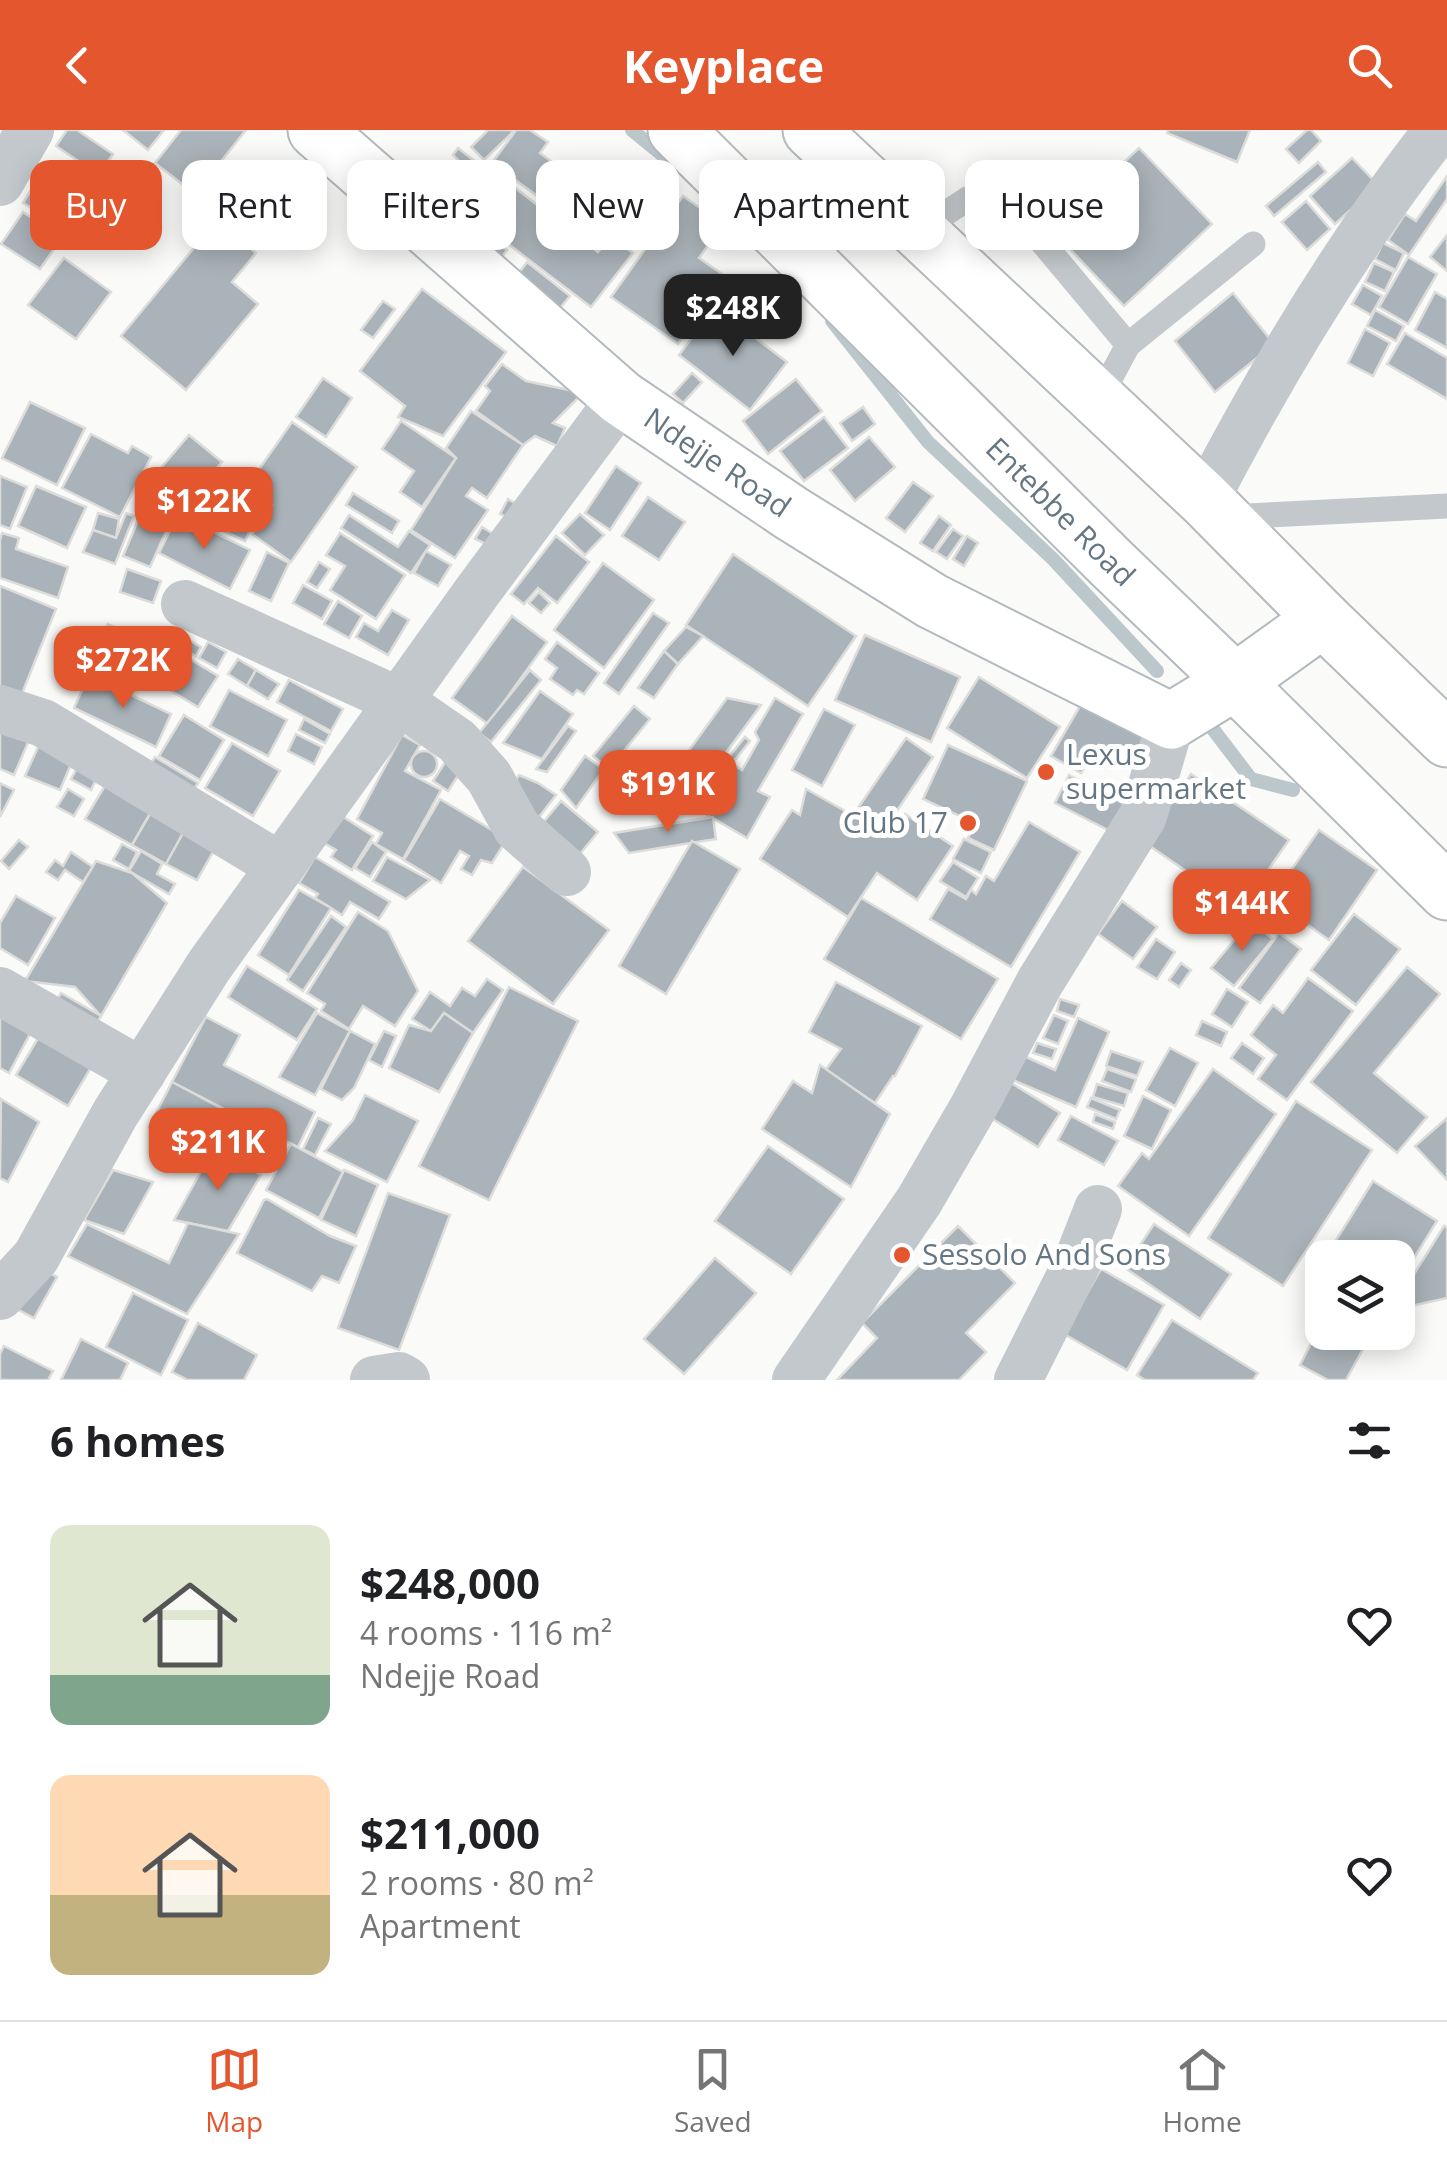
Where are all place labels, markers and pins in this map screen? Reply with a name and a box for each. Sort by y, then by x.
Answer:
pin: $248K [663,274,803,359]
pin: $122K [134,467,274,552]
pin: $272K [53,626,193,711]
place label: Lexus supermarket [1066,733,1246,808]
pin: $191K [598,750,738,835]
marker: Lexus supermarket [1035,761,1057,783]
place label: Club 17 [843,801,948,842]
marker: Club 17 [957,812,979,834]
pin: $144K [1172,869,1312,954]
pin: $211K [148,1108,288,1193]
place label: Sessolo And Sons [922,1233,1166,1274]
marker: Sessolo And Sons [891,1244,913,1266]

